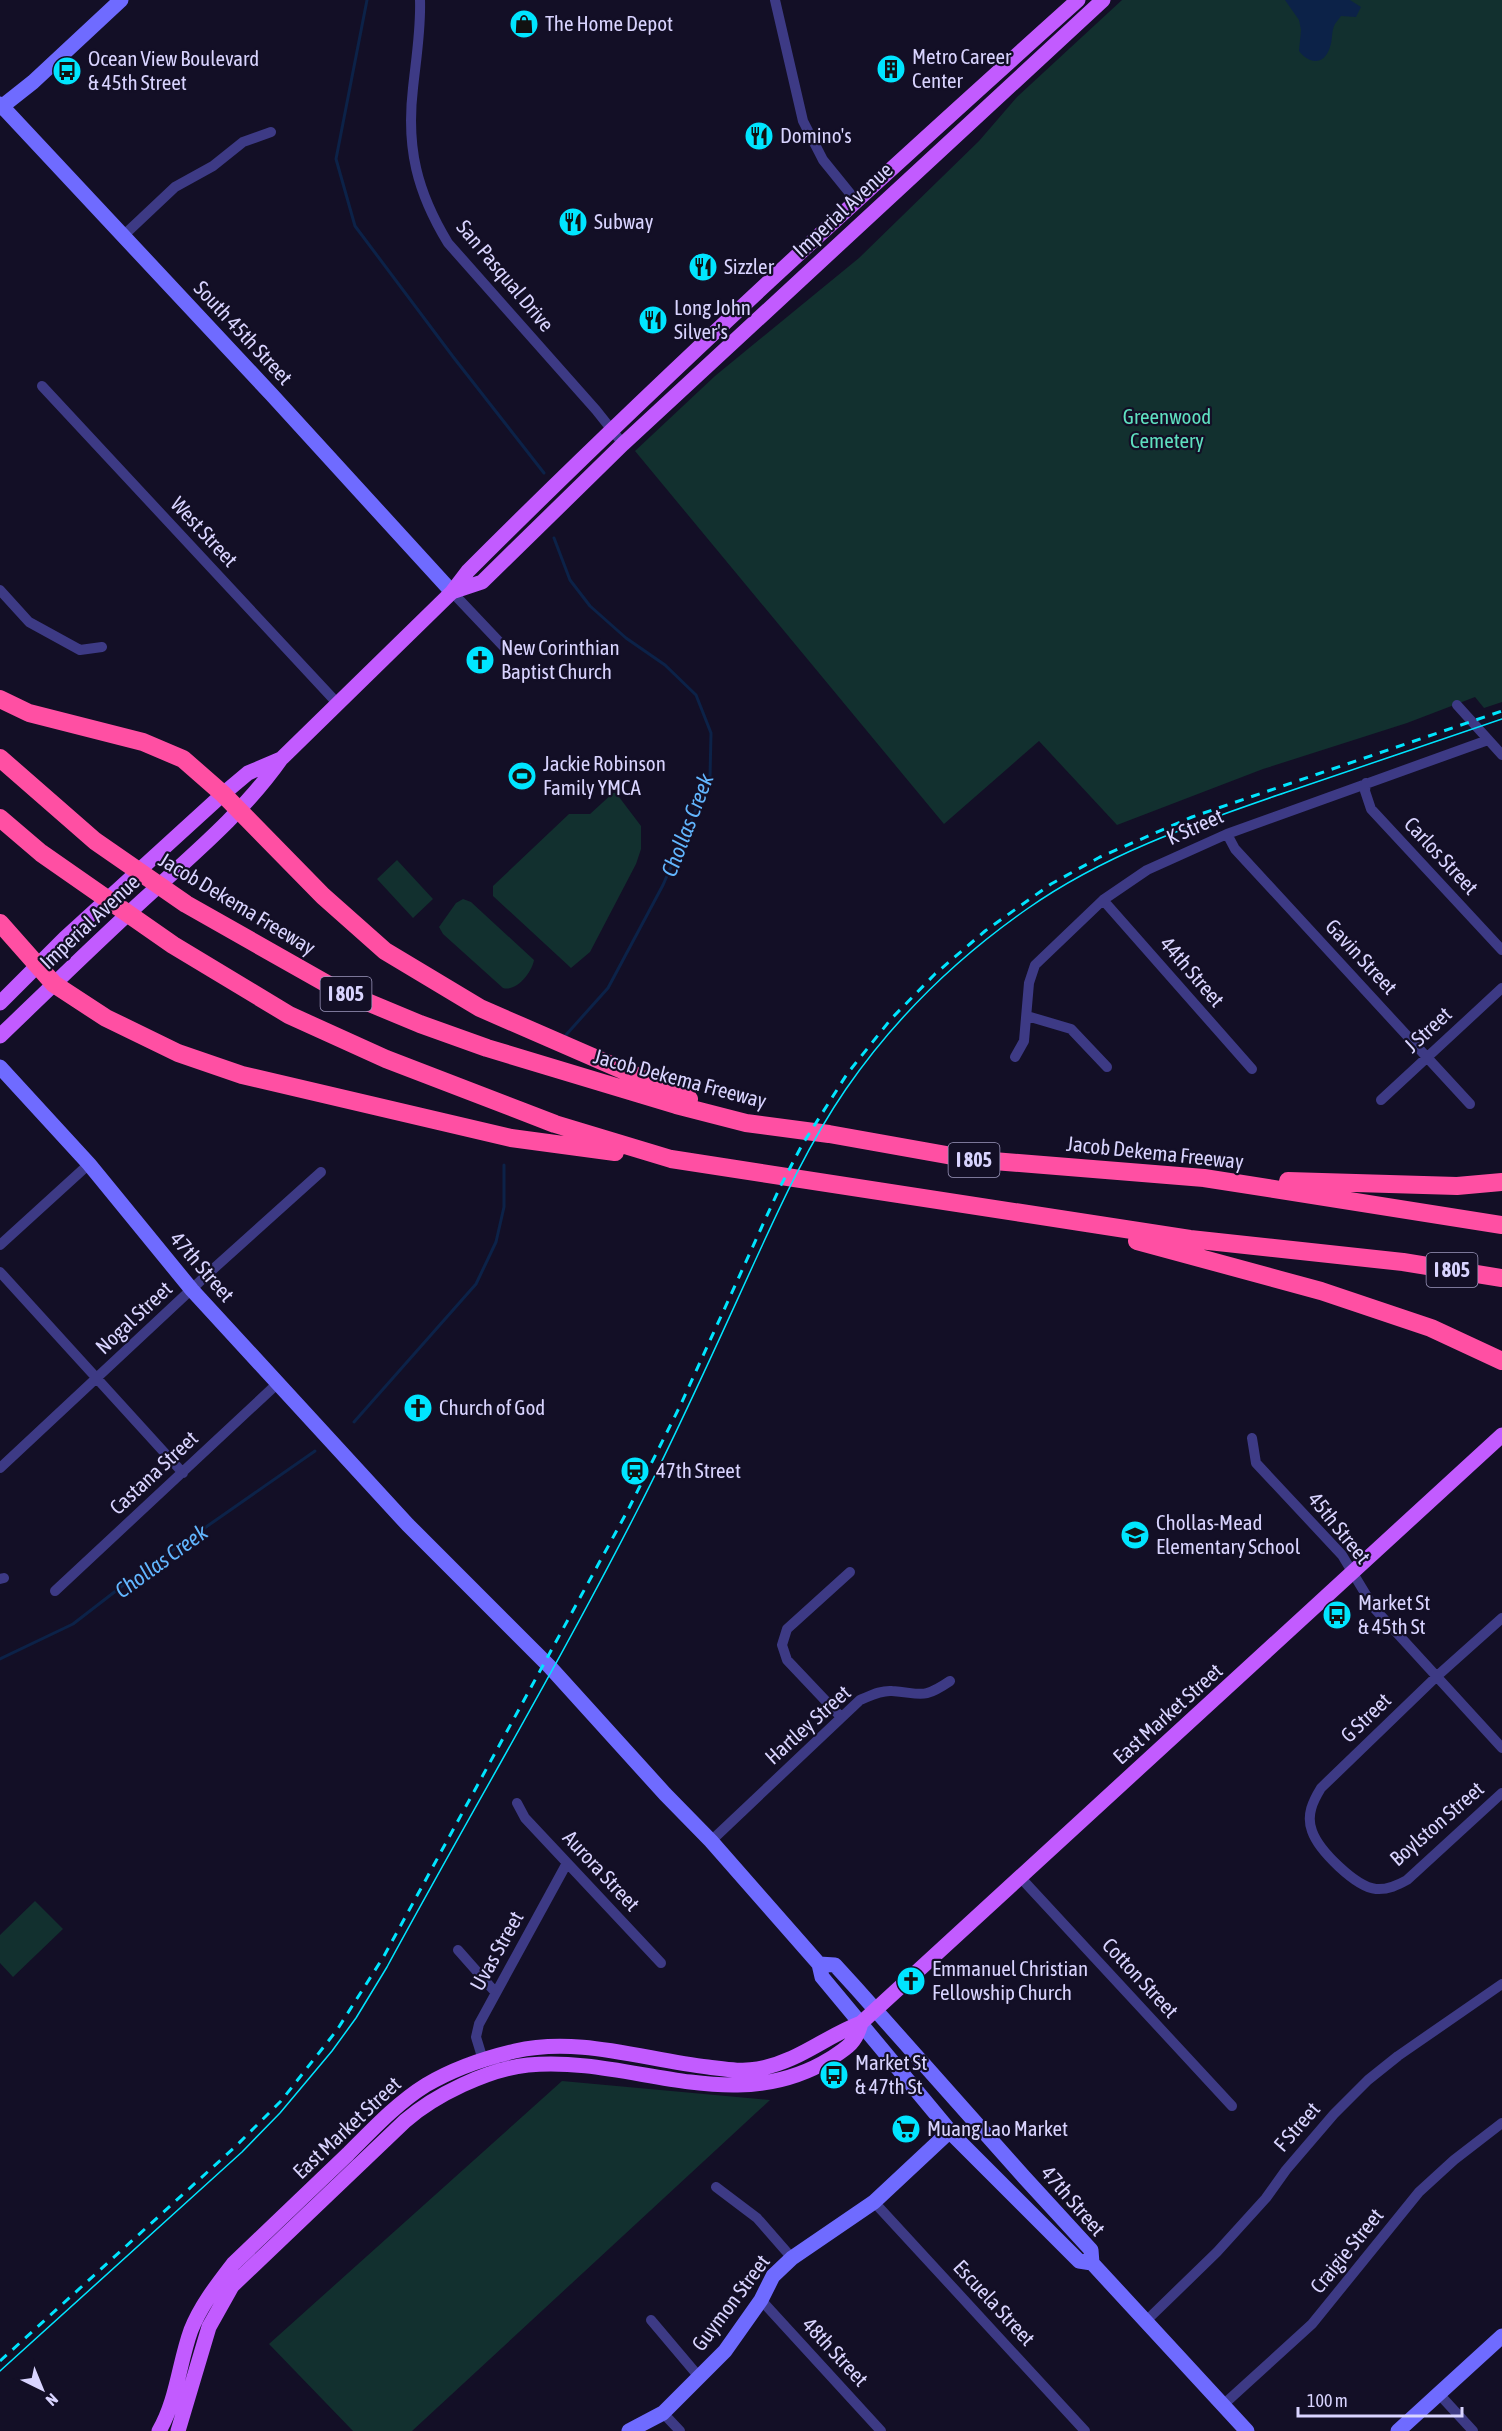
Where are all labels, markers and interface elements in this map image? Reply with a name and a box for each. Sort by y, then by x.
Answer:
shop icon: The Home Depot [508,8,540,40]
place label: The Home Depot [545,11,673,35]
place label: Metro Career Center [912,44,1012,92]
place label: Ocean View Boulevard & 45th Street [88,46,259,94]
building icon: Metro Career Center [875,53,907,85]
bus stop icon: Ocean View Boulevard & 45th Street [51,55,83,87]
restaurant icon: Domino's [743,120,775,152]
place label: Domino's [780,123,852,147]
street label: Imperial Avenue [788,157,897,261]
restaurant icon: Subway [557,206,589,238]
place label: Subway [594,209,654,233]
street label: San Pasqual Drive [452,215,559,336]
restaurant icon: Sizzler [687,251,719,283]
place label: Sizzler [724,254,775,278]
street label: South 45th Street [190,276,298,389]
place label: Long John Silver's [674,295,751,343]
restaurant icon: Long John Silver's [637,304,669,336]
park label: Greenwood Cemetery [1123,404,1211,452]
street label: West Street [166,491,243,571]
place label: New Corinthian Baptist Church [501,635,620,683]
church icon: New Corinthian Baptist Church [464,644,496,676]
place label: Jackie Robinson Family YMCA [543,751,666,799]
sports icon: Jackie Robinson Family YMCA [506,760,538,792]
water label: Chollas Creek [655,770,719,880]
street label: K Street [1163,803,1227,849]
street label: Carlos Street [1400,812,1484,899]
street label: Jacob Dekema Freeway [155,847,320,959]
street label: Imperial Avenue [35,869,144,973]
street label: Gavin Street [1321,914,1402,999]
street label: 44th Street [1156,931,1230,1011]
road number: I 805 [320,977,372,1011]
street label: J Street [1399,1002,1456,1057]
street label: Jacob Dekema Freeway [591,1043,770,1113]
street label: Jacob Dekema Freeway [1065,1131,1245,1173]
road number: I 805 [948,1143,1000,1177]
street label: 47th Street [166,1226,240,1306]
road number: I 805 [1426,1253,1478,1287]
street label: Nogal Street [90,1276,176,1358]
church icon: Church of God [402,1392,434,1424]
place label: Church of God [439,1395,545,1419]
street label: Castana Street [104,1426,202,1519]
station icon: 47th Street [619,1455,651,1487]
place label: 47th Street [656,1458,741,1482]
street label: 45th Street [1304,1487,1376,1568]
place label: Chollas-Mead Elementary School [1156,1510,1301,1558]
water label: Chollas Creek [110,1518,213,1603]
school or university icon: Chollas-Mead Elementary School [1119,1519,1151,1551]
place label: Market St & 45th St [1358,1590,1430,1638]
bus stop icon: Market St & 45th St [1321,1599,1353,1631]
street label: East Market Street [1108,1658,1227,1768]
street label: Hartley Street [760,1680,855,1769]
street label: G Street [1335,1688,1395,1747]
street label: Boylston Street [1385,1776,1488,1870]
street label: Aurora Street [559,1825,645,1915]
street label: Uvas Street [465,1907,528,1994]
street label: Cotton Street [1098,1932,1184,2022]
place label: Emmanuel Christian Fellowship Church [932,1956,1088,2004]
church icon: Emmanuel Christian Fellowship Church [895,1965,927,1997]
place label: Market St & 47th St [855,2050,927,2098]
bus stop icon: Market St & 47th St [818,2059,850,2091]
street label: East Market Street [288,2071,405,2183]
street label: F Street [1268,2097,1324,2156]
supermarket icon: Muang Lao Market [890,2113,922,2145]
place label: Muang Lao Market [927,2116,1068,2140]
street label: 47th Street [1037,2160,1111,2240]
street label: Craigie Street [1305,2203,1388,2298]
street label: Guymon Street [686,2250,774,2355]
street label: Escuela Street [949,2255,1040,2350]
street label: 48th Street [798,2312,873,2391]
north arrow [12,2359,72,2419]
scale bar [1298,2380,1462,2418]
text: N [43,2390,62,2410]
text: 100 m [1307,2390,1348,2411]

